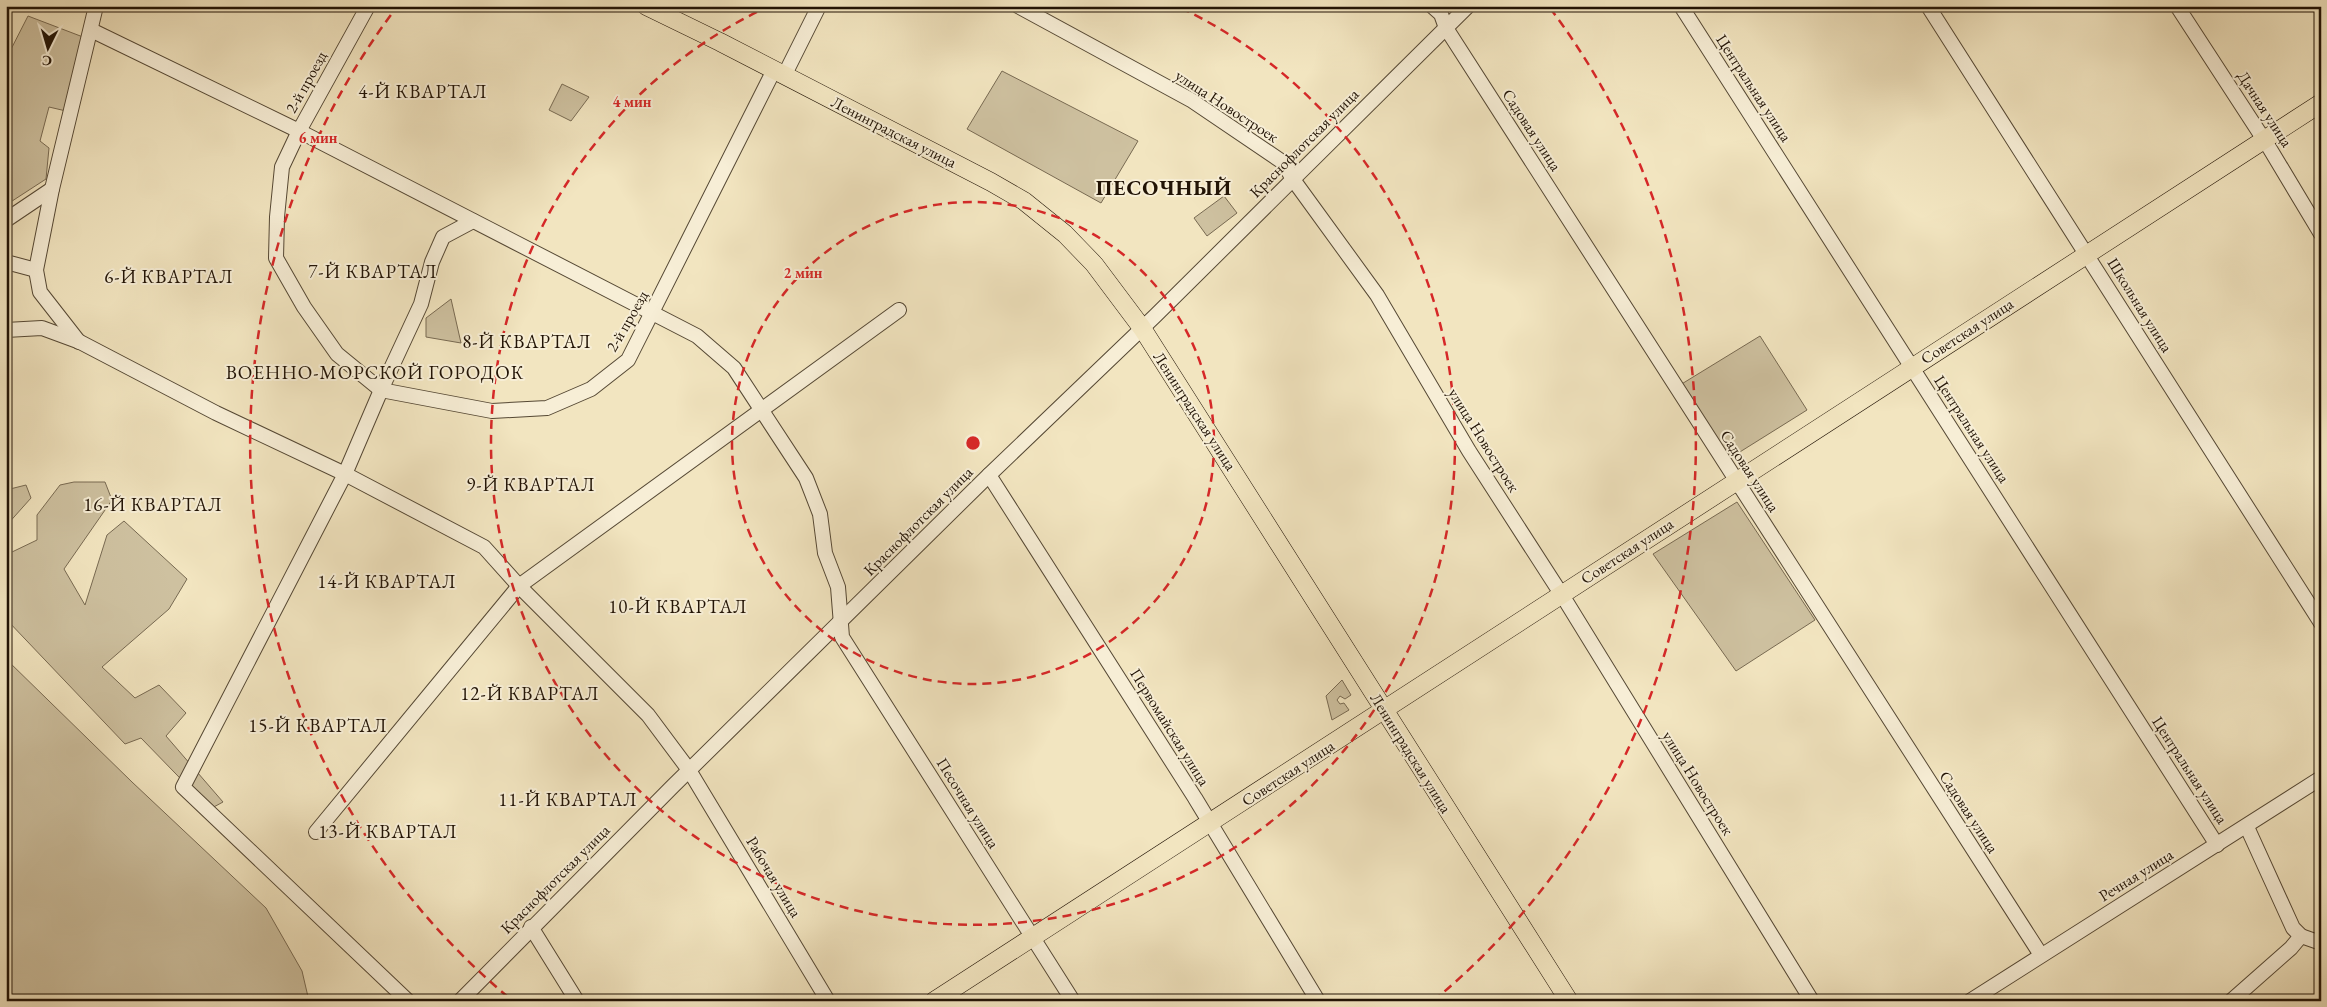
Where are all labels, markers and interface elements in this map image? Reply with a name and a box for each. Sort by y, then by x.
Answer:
north arrow [22,22,72,72]
street label: Центральная улица [1711,30,1797,146]
street label: 2-й проезд [280,47,332,117]
text: С [41,52,53,70]
street label: улица Новостроек [1171,65,1283,147]
street label: Дачная улица [2233,67,2298,152]
district label: 4-Й КВАРТАЛ [358,79,488,104]
street label: Краснофлотская улица [1245,83,1364,202]
street label: Садовая улица [1498,85,1567,176]
street label: Ленинградская улица [828,91,961,173]
text: 4 мин [612,92,652,111]
text: 6 мин [298,128,338,147]
district label: ПЕСОЧНЫЙ [1096,174,1232,201]
street label: Школьная улица [2103,254,2178,357]
district label: 7-Й КВАРТАЛ [308,259,438,284]
text: 2 мин [783,263,823,282]
district label: 6-Й КВАРТАЛ [104,264,234,289]
street label: 2-й проезд [601,286,653,355]
street label: Советская улица [1917,293,2018,369]
district label: 8-Й КВАРТАЛ [462,329,592,354]
street label: Ленинградская улица [1149,347,1242,475]
district label: ВОЕННО-МОРСКОЙ ГОРОДОК [226,360,524,385]
street label: Центральная улица [1929,371,2015,487]
street label: улица Новостроек [1443,384,1525,496]
street label: Садовая улица [1716,426,1785,517]
centre of rings [964,434,982,452]
street label: Краснофлотская улица [859,461,978,580]
district label: 9-Й КВАРТАЛ [466,472,596,497]
district label: 16-Й КВАРТАЛ [83,492,223,517]
street label: Советская улица [1577,513,1678,589]
district label: 14-Й КВАРТАЛ [317,569,457,594]
district label: 10-Й КВАРТАЛ [608,594,748,619]
street label: Первомайская улица [1125,664,1215,790]
district label: 12-Й КВАРТАЛ [460,681,600,706]
street label: Ленинградская улица [1366,689,1457,818]
street label: Центральная улица [2147,712,2233,828]
district label: 15-Й КВАРТАЛ [248,713,388,738]
street label: улица Новостроек [1657,727,1739,839]
street label: Советская улица [1238,735,1339,811]
street label: Песочная улица [932,754,1005,853]
street label: Садовая улица [1935,767,2004,858]
district label: 11-Й КВАРТАЛ [498,787,638,812]
district label: 13-Й КВАРТАЛ [318,819,458,844]
street label: Краснофлотская улица [496,819,615,938]
street label: Рабочая улица [742,833,807,922]
street label: Речная улица [2095,844,2178,906]

